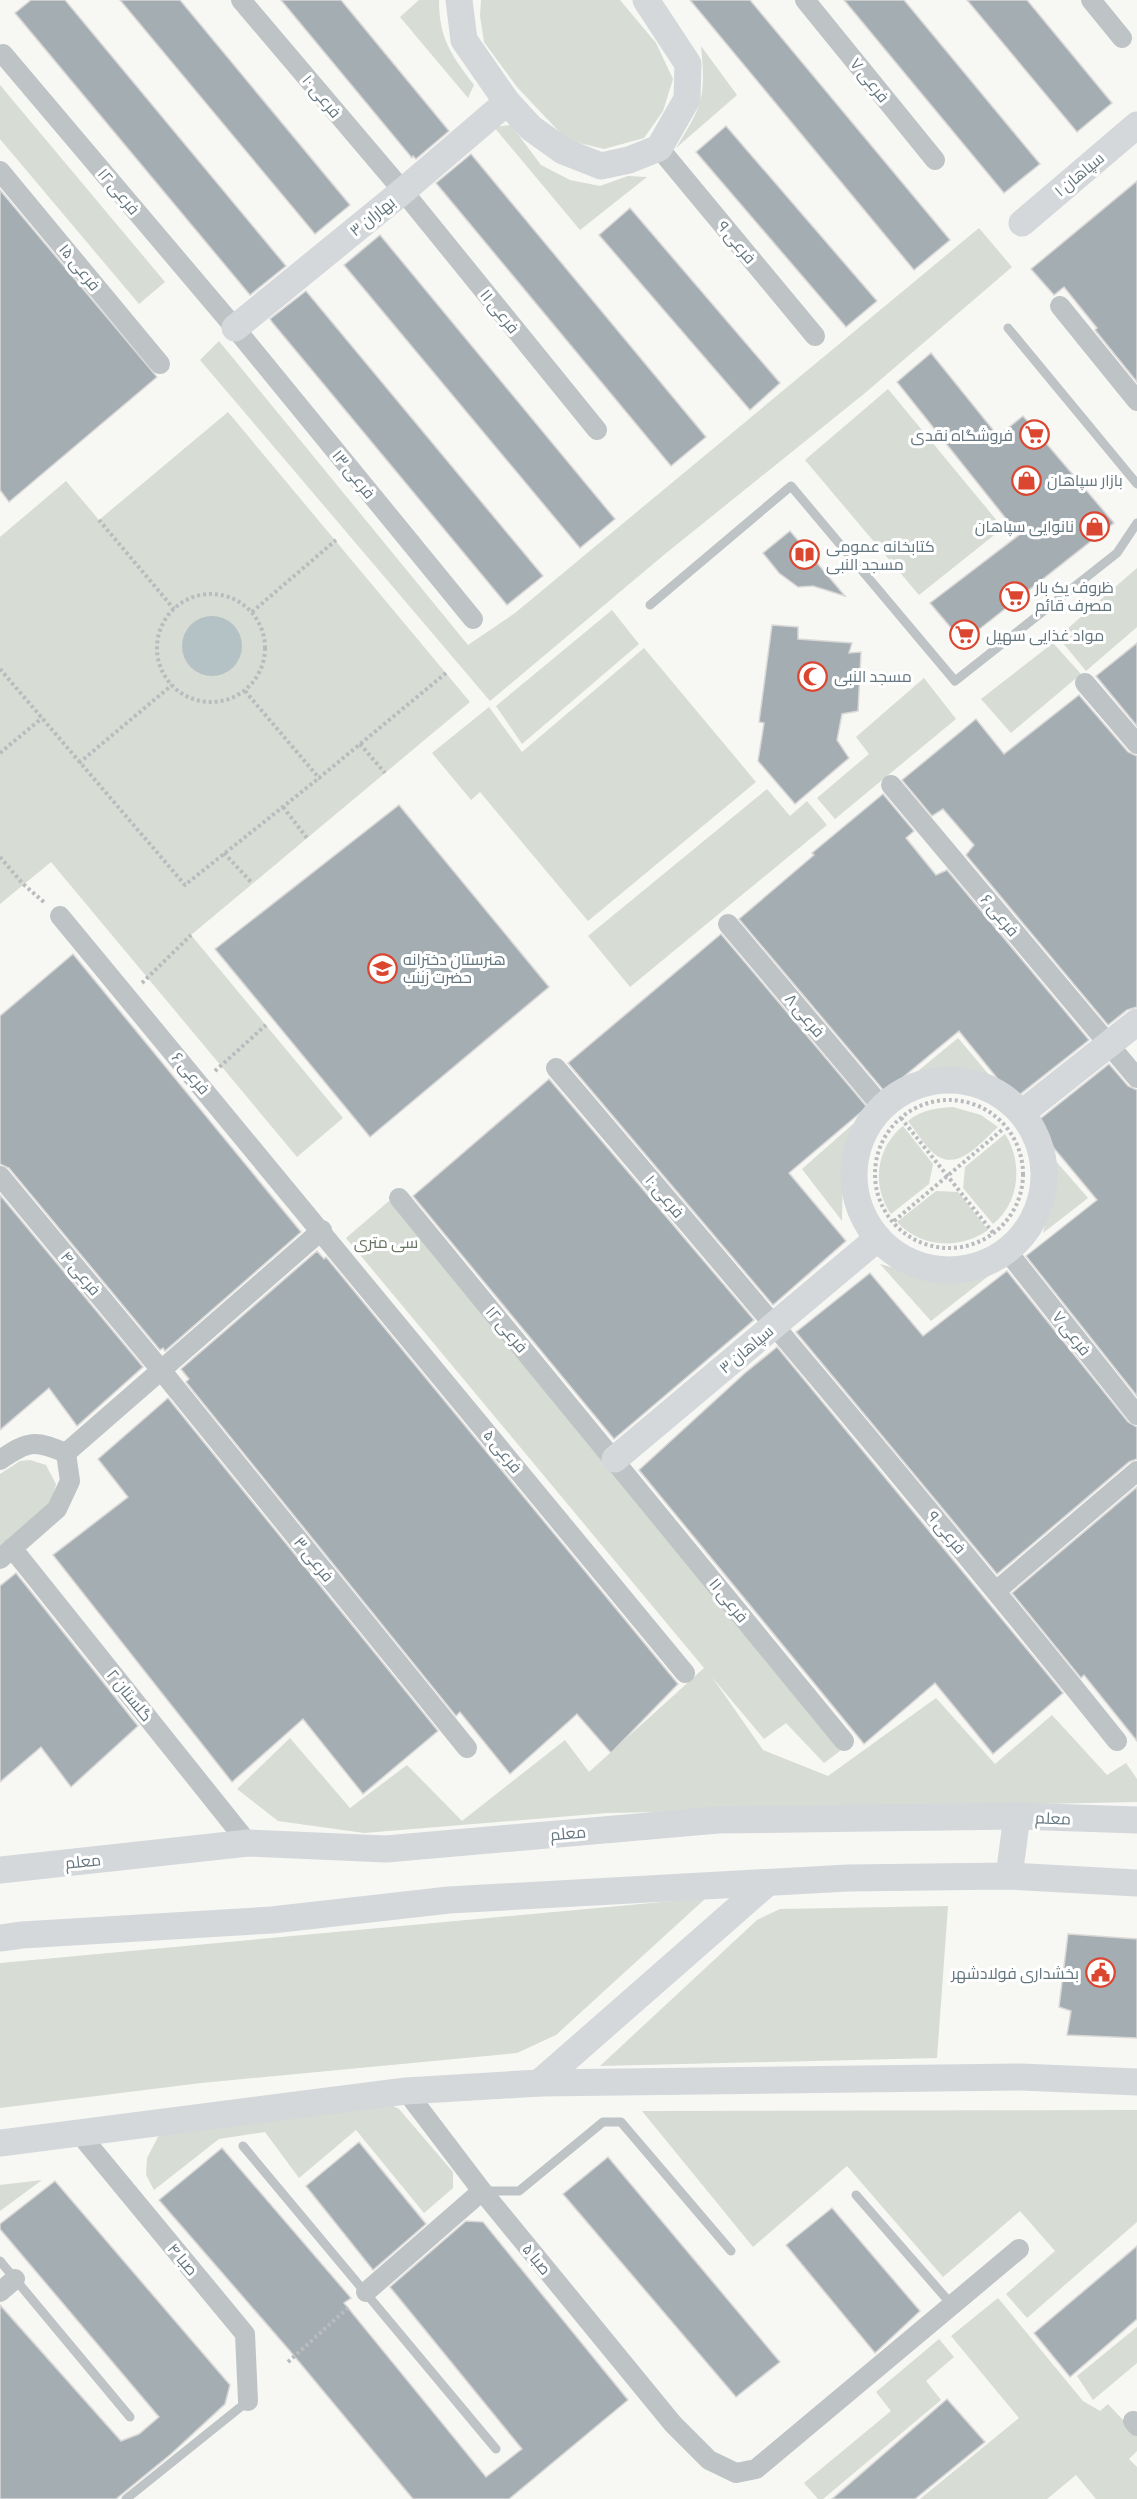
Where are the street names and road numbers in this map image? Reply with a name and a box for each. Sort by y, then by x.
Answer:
street label: فرعی ۷ [845,53,895,107]
street label: فرعی ۱۰ [297,70,347,122]
street label: سپاهان ۱ [1049,147,1109,201]
street label: فرعی ۱۲ [93,163,145,219]
street label: بهاران ۳ [345,191,399,241]
street label: فرعی ۹ [713,216,761,268]
street label: فرعی ۱۵ [54,239,106,295]
street label: فرعی ۱۱ [475,284,525,338]
street label: فرعی ۱۳ [327,445,381,503]
street label: فرعی ۶ [976,889,1024,941]
street label: فرعی ۸ [780,988,830,1042]
street label: فرعی ۶ [167,1047,215,1099]
street label: فرعی ۱۰ [640,1170,690,1222]
street label: فرعی ۴ [56,1246,106,1300]
street label: فرعی ۱۲ [481,1301,533,1357]
street label: فرعی ۷ [1048,1306,1096,1360]
street label: سپاهان ۳ [714,1320,778,1378]
street label: فرعی ۵ [479,1425,527,1477]
street label: فرعی ۹ [923,1506,971,1558]
street label: فرعی ۳ [289,1532,339,1586]
street label: فرعی ۱۱ [704,1573,754,1627]
street label: گلستان ۲ [102,1664,158,1726]
street label: معلم [1035,1806,1071,1831]
street label: معلم [549,1820,587,1847]
street label: معلم [64,1848,102,1875]
street label: صبا ۴ [163,2238,203,2280]
street label: صبا ۵ [518,2239,556,2279]

